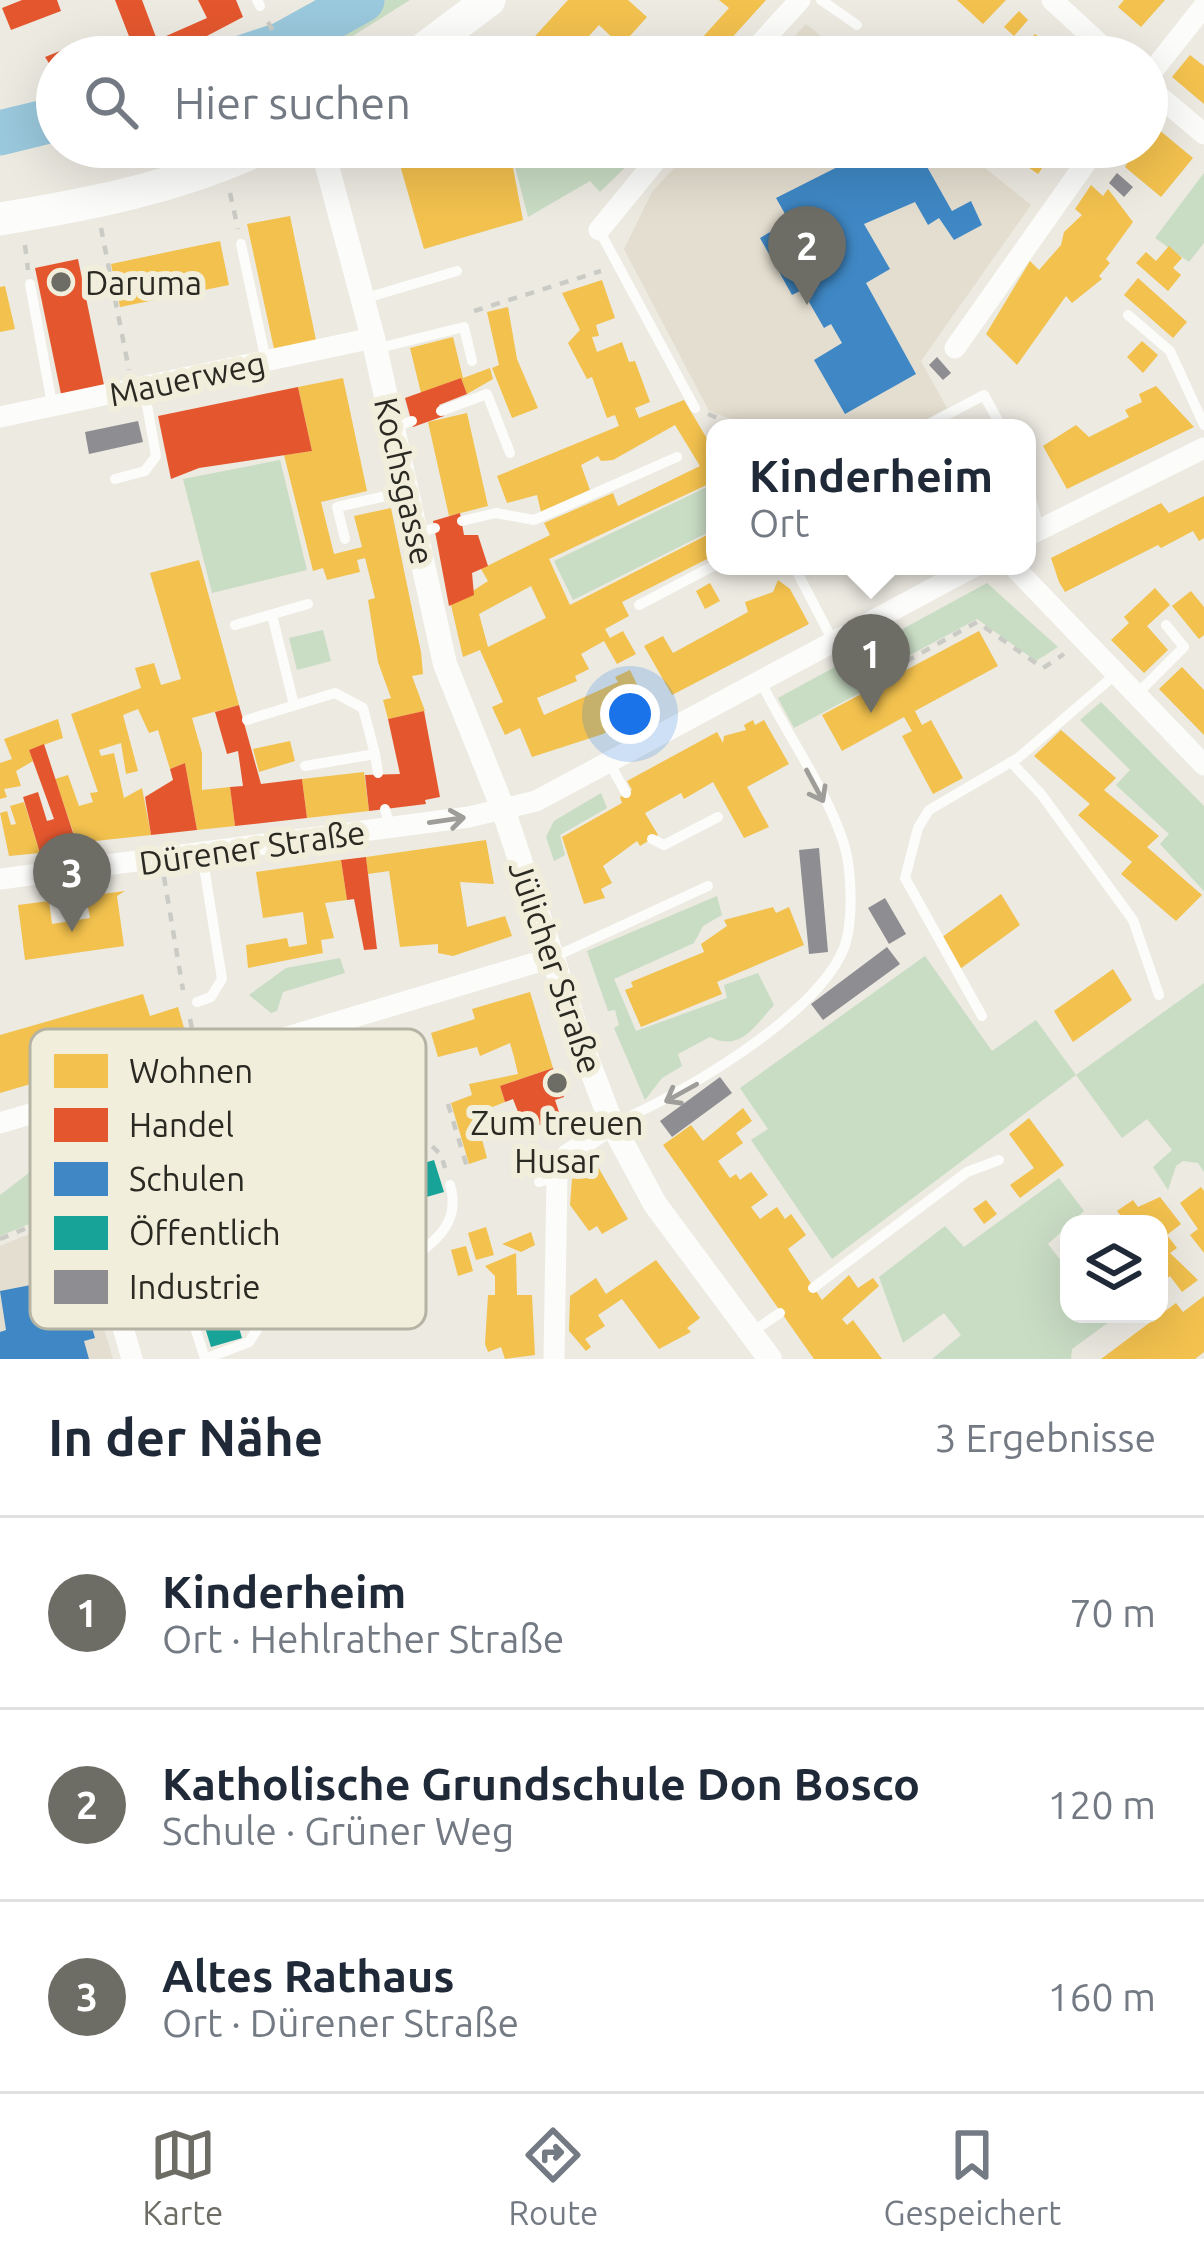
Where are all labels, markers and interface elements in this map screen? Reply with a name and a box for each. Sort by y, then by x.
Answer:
search box [36,36,1168,168]
icon: search [78,69,144,135]
text: Hier suchen [174,77,411,128]
pin: 2 [768,206,846,305]
place label: Daruma [85,264,202,301]
marker: Daruma [48,269,74,295]
street label: Mauerweg [106,343,268,413]
street label: Kochsgasse [368,394,442,568]
popup [706,419,1036,575]
text: Kinderheim [749,450,993,501]
text: Ort [749,501,809,544]
pin: 1 [832,614,910,713]
your location [600,684,660,744]
one-way arrow [804,767,827,803]
one-way arrow [427,808,466,831]
street label: Dürener Straße [137,813,367,881]
pin: 3 [33,833,111,932]
street label: Jülicher Straße [502,856,610,1078]
legend [30,1029,426,1329]
text: Wohnen [129,1052,253,1089]
marker: Zum treuen Husar [544,1070,570,1096]
one-way arrow [664,1082,699,1105]
place label: Zum treuen Husar [471,1104,643,1179]
text: Handel [129,1106,234,1143]
text: Schulen [129,1160,245,1197]
text: Öffentlich [129,1214,281,1251]
map controls [1060,1215,1168,1323]
button: layers [1060,1215,1168,1323]
text: Industrie [129,1268,260,1305]
text: In der Nähe [48,1408,323,1466]
text: 3 Ergebnisse [935,1416,1156,1459]
text: Kinderheim [162,1566,406,1617]
text: 1 [76,1591,98,1634]
text: 70 m [1069,1591,1156,1634]
text: Ort · Hehlrather Straße [162,1617,564,1660]
text: Katholische Grundschule Don Bosco [162,1758,920,1809]
text: 2 [76,1783,98,1826]
text: 120 m [1047,1783,1156,1826]
text: Schule · Grüner Weg [162,1809,514,1852]
text: Altes Rathaus [162,1950,455,2001]
text: 3 [76,1975,98,2018]
text: 160 m [1047,1975,1156,2018]
text: Ort · Dürener Straße [162,2001,519,2044]
tab: Karte [143,2122,223,2231]
tab: Route [509,2122,598,2231]
tab: Gespeichert [884,2122,1061,2231]

